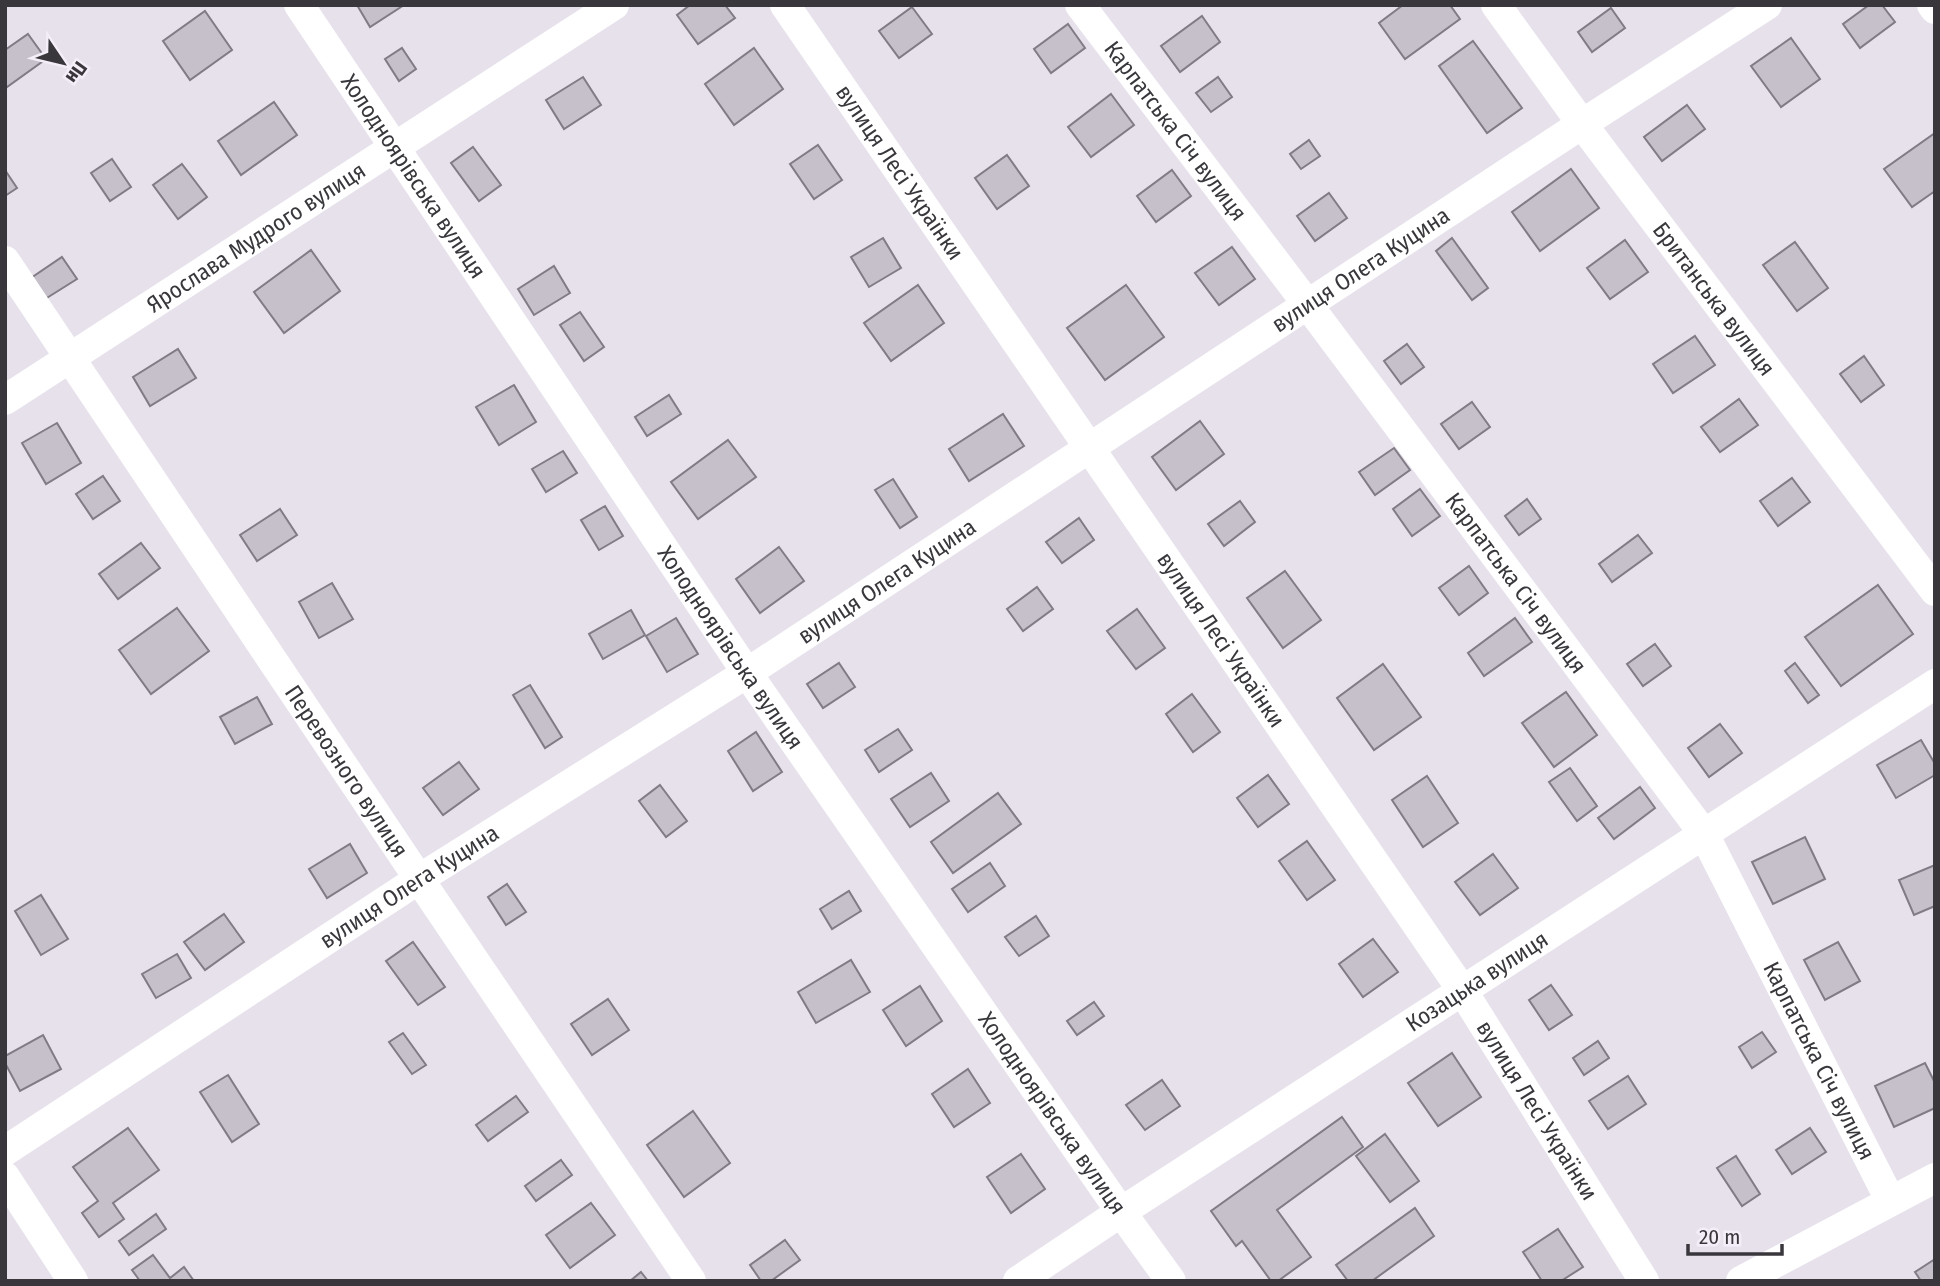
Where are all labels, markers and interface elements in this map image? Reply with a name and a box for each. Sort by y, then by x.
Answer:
north arrow [28,28,98,98]
street label: Карпатська Січ вулиця [1098,35,1253,226]
text: Пн [61,57,92,88]
street label: Холодноярівська вулиця [335,69,492,283]
street label: вулиця Лесі Українки [830,79,970,265]
street label: Ярослава Мудрого вулиця [141,156,371,318]
street label: вулиця Олега Куцина [1266,201,1455,338]
street label: Британська вулиця [1647,216,1781,381]
street label: Карпатська Січ вулиця [1439,487,1593,679]
street label: вулиця Олега Куцина [793,512,981,650]
street label: Холодноярівська вулиця [652,540,810,755]
street label: вулиця Лесі Українки [1151,547,1291,732]
street label: Перевозного вулиця [279,680,414,863]
street label: вулиця Олега Куцина [314,819,504,954]
street label: Козацька вулиця [1400,925,1553,1038]
street label: Карпатська Січ вулиця [1757,957,1881,1164]
street label: Холодноярівська вулиця [973,1007,1132,1220]
street label: вулиця Лесі Українки [1471,1015,1604,1205]
scale bar [1688,1212,1783,1256]
text: 20 m [1699,1224,1740,1250]

